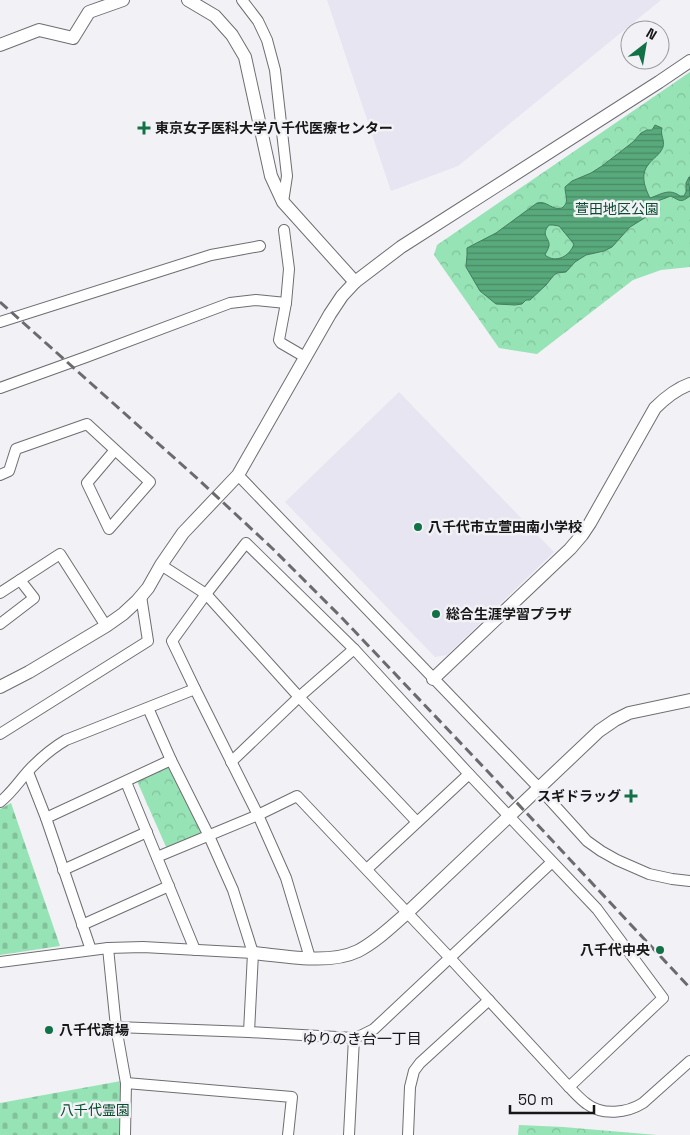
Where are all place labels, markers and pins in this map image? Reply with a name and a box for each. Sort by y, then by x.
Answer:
place label: 東京女子医科大学八千代医療センター [155,119,393,137]
marker: 東京女子医科大学八千代医療センター [137,121,151,135]
place label: 八千代市立萱田南小学校 [428,518,582,536]
marker: 八千代市立萱田南小学校 [412,521,424,533]
place label: 総合生涯学習プラザ [446,605,572,623]
marker: 総合生涯学習プラザ [430,608,442,620]
place label: スギドラッグ [537,787,621,805]
marker: スギドラッグ [625,790,637,802]
place label: 八千代中央 [580,941,650,959]
marker: 八千代中央 [654,944,666,956]
place label: 八千代斎場 [59,1021,129,1039]
marker: 八千代斎場 [43,1024,55,1036]

